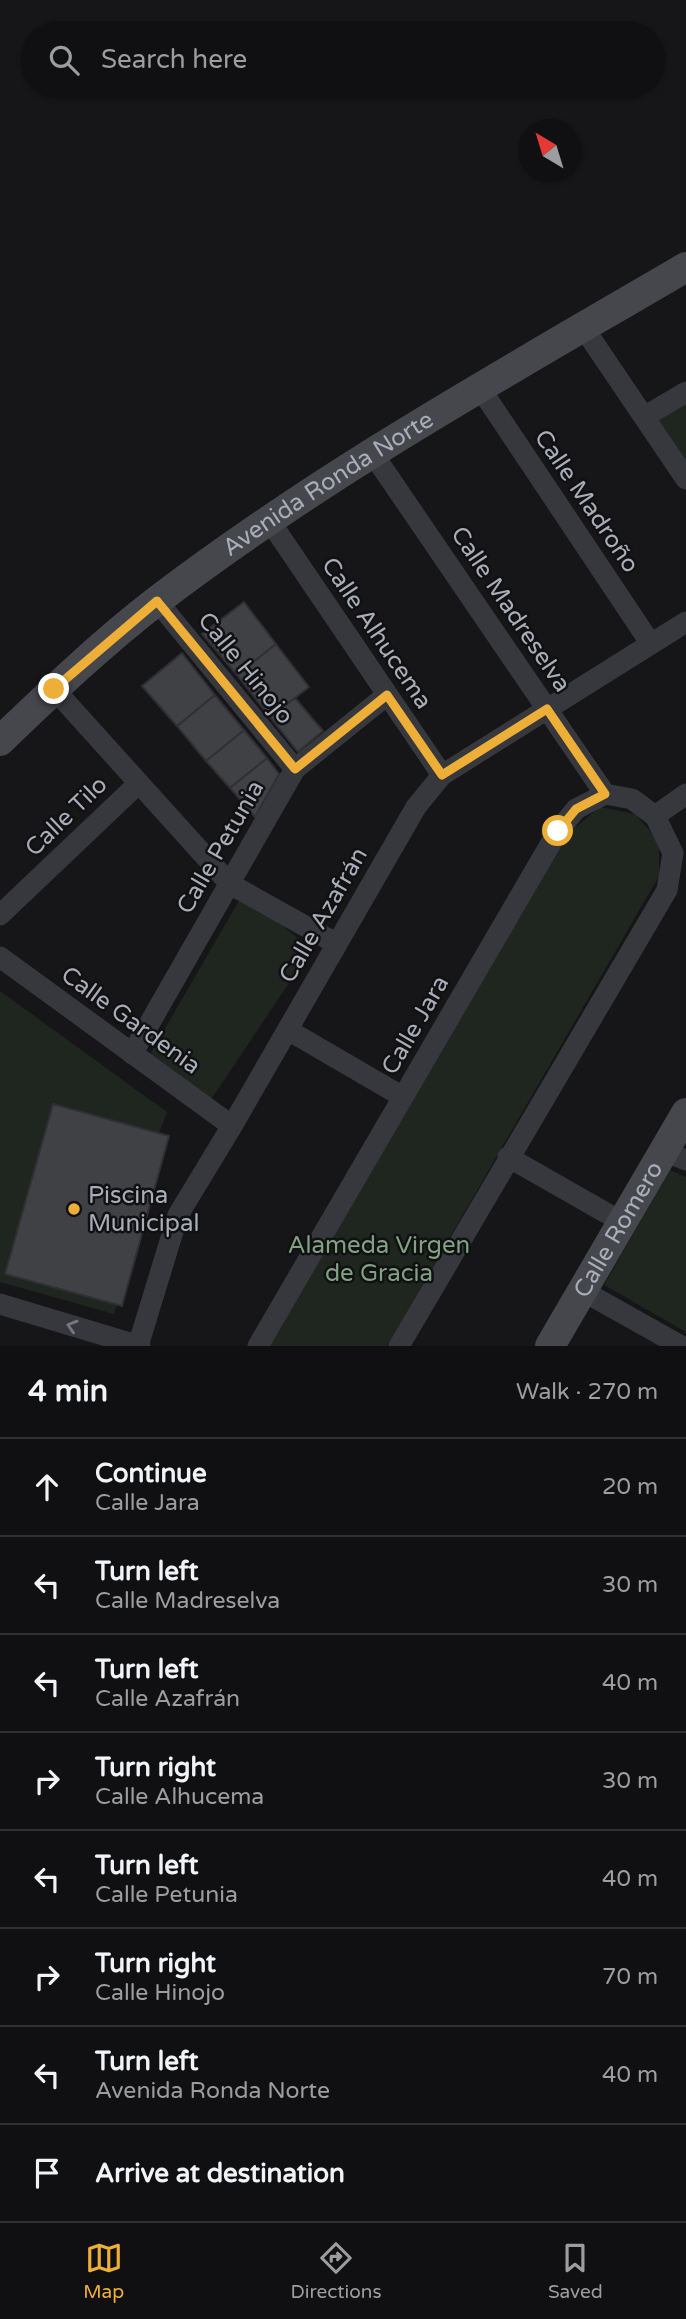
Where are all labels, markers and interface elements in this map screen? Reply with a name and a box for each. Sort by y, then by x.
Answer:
search box [21,21,665,98]
icon: search [45,41,83,79]
text: Search here [101,44,247,75]
north arrow [518,119,581,182]
street label: Avenida Ronda Norte [217,405,439,563]
street label: Calle Madroño [528,424,645,578]
street label: Calle Madreselva [445,521,577,698]
street label: Calle Alhucema [315,552,438,715]
street label: Calle Hinojo [192,606,300,730]
route end [38,673,69,704]
street label: Calle Tilo [19,770,113,863]
street label: Calle Petunia [171,775,270,919]
route start [542,815,573,846]
street label: Calle Azafrán [273,842,374,988]
street label: Calle Gardenia [55,960,206,1081]
street label: Calle Jara [376,971,455,1080]
street label: Calle Romero [567,1156,670,1303]
place label: Piscina Municipal [88,1181,199,1238]
marker: Piscina Municipal [66,1201,82,1217]
park label: Alameda Virgen de Gracia [288,1231,470,1288]
one-way arrow [67,1319,79,1334]
text: 4 min [28,1373,108,1410]
text: Walk · 270 m [516,1378,658,1406]
text: Continue [95,1458,207,1489]
icon: ahead [28,1468,66,1506]
text: 20 m [602,1473,658,1501]
text: Calle Jara [95,1489,200,1517]
text: Turn left [95,1556,198,1587]
icon: left [28,1566,66,1604]
text: 30 m [602,1571,658,1599]
text: Calle Madreselva [95,1587,280,1615]
text: Turn left [95,1654,198,1685]
icon: left [28,1664,66,1702]
text: 40 m [602,1669,658,1697]
text: Calle Azafrán [95,1685,240,1713]
text: Turn right [95,1752,216,1783]
icon: right [28,1762,66,1800]
text: 30 m [602,1767,658,1795]
text: Calle Alhucema [95,1783,264,1811]
text: Turn left [95,1850,198,1881]
icon: left [28,1860,66,1898]
text: 40 m [602,1865,658,1893]
text: Calle Petunia [95,1881,238,1909]
text: Turn right [95,1948,216,1979]
icon: right [28,1958,66,1996]
text: 70 m [602,1963,658,1991]
text: Calle Hinojo [95,1979,225,2007]
text: Turn left [95,2046,198,2077]
icon: left [28,2056,66,2094]
text: 40 m [602,2061,658,2089]
text: Avenida Ronda Norte [95,2077,330,2105]
icon: arrive [28,2154,66,2192]
text: Arrive at destination [95,2158,345,2189]
tab: Map [83,2239,124,2303]
tab: Directions [291,2239,382,2303]
tab: Saved [548,2239,603,2303]

